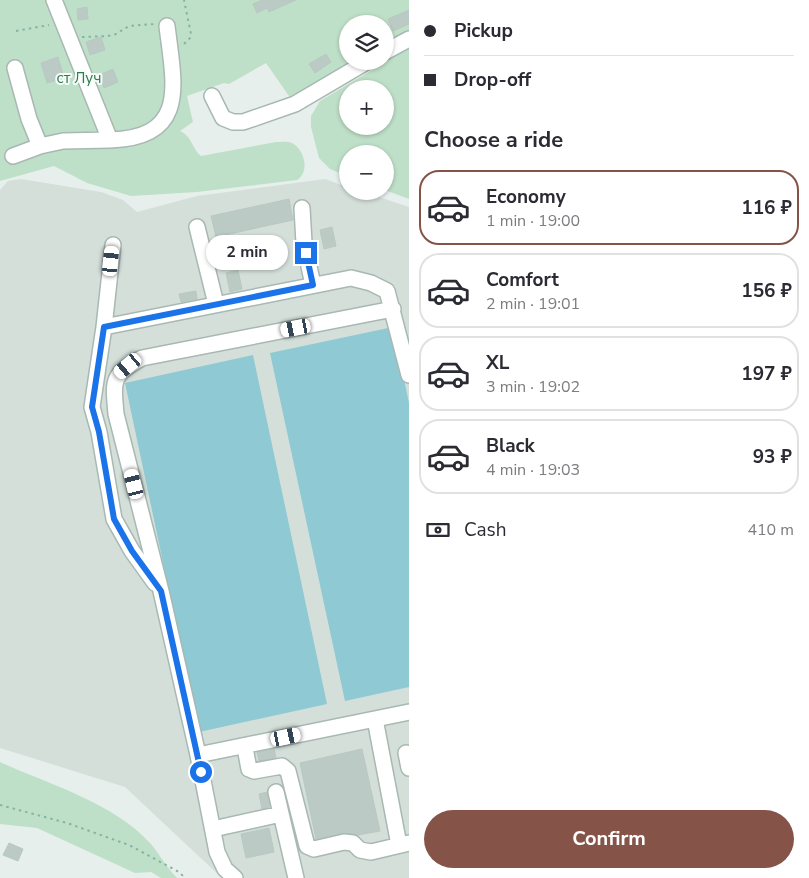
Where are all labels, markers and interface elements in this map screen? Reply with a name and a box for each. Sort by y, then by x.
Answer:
map controls [339,15,394,200]
button: layers [339,15,394,70]
text: Pickup [454,18,513,44]
text: Drop-off [454,67,531,93]
park label: ст Луч [57,68,101,88]
button: + [339,80,394,135]
text: Choose a ride [424,125,563,155]
button: − [339,145,394,200]
text: Economy [486,184,566,210]
icon: car [426,185,471,230]
text: 116 ₽ [741,195,792,221]
text: 1 min · 19:00 [486,210,580,232]
callout: 2 min [206,236,288,270]
text: 2 min [226,241,268,263]
route end [295,242,317,264]
car [101,245,120,277]
text: Comfort [486,267,559,293]
icon: car [426,268,471,313]
text: 156 ₽ [741,278,792,304]
text: 2 min · 19:01 [486,293,580,315]
car [279,318,312,338]
text: XL [486,350,509,376]
car [111,351,144,381]
icon: car [426,351,471,396]
text: 197 ₽ [741,361,792,387]
text: 3 min · 19:02 [486,376,580,398]
text: Black [486,433,535,459]
icon: car [426,434,471,479]
text: 93 ₽ [753,444,792,470]
text: 4 min · 19:03 [486,459,580,481]
car [123,468,144,500]
icon: cash [424,516,452,544]
text: Cash [464,517,506,543]
text: 410 m [747,519,794,541]
car [269,727,302,747]
route start [190,761,212,783]
button: Confirm [424,810,794,868]

